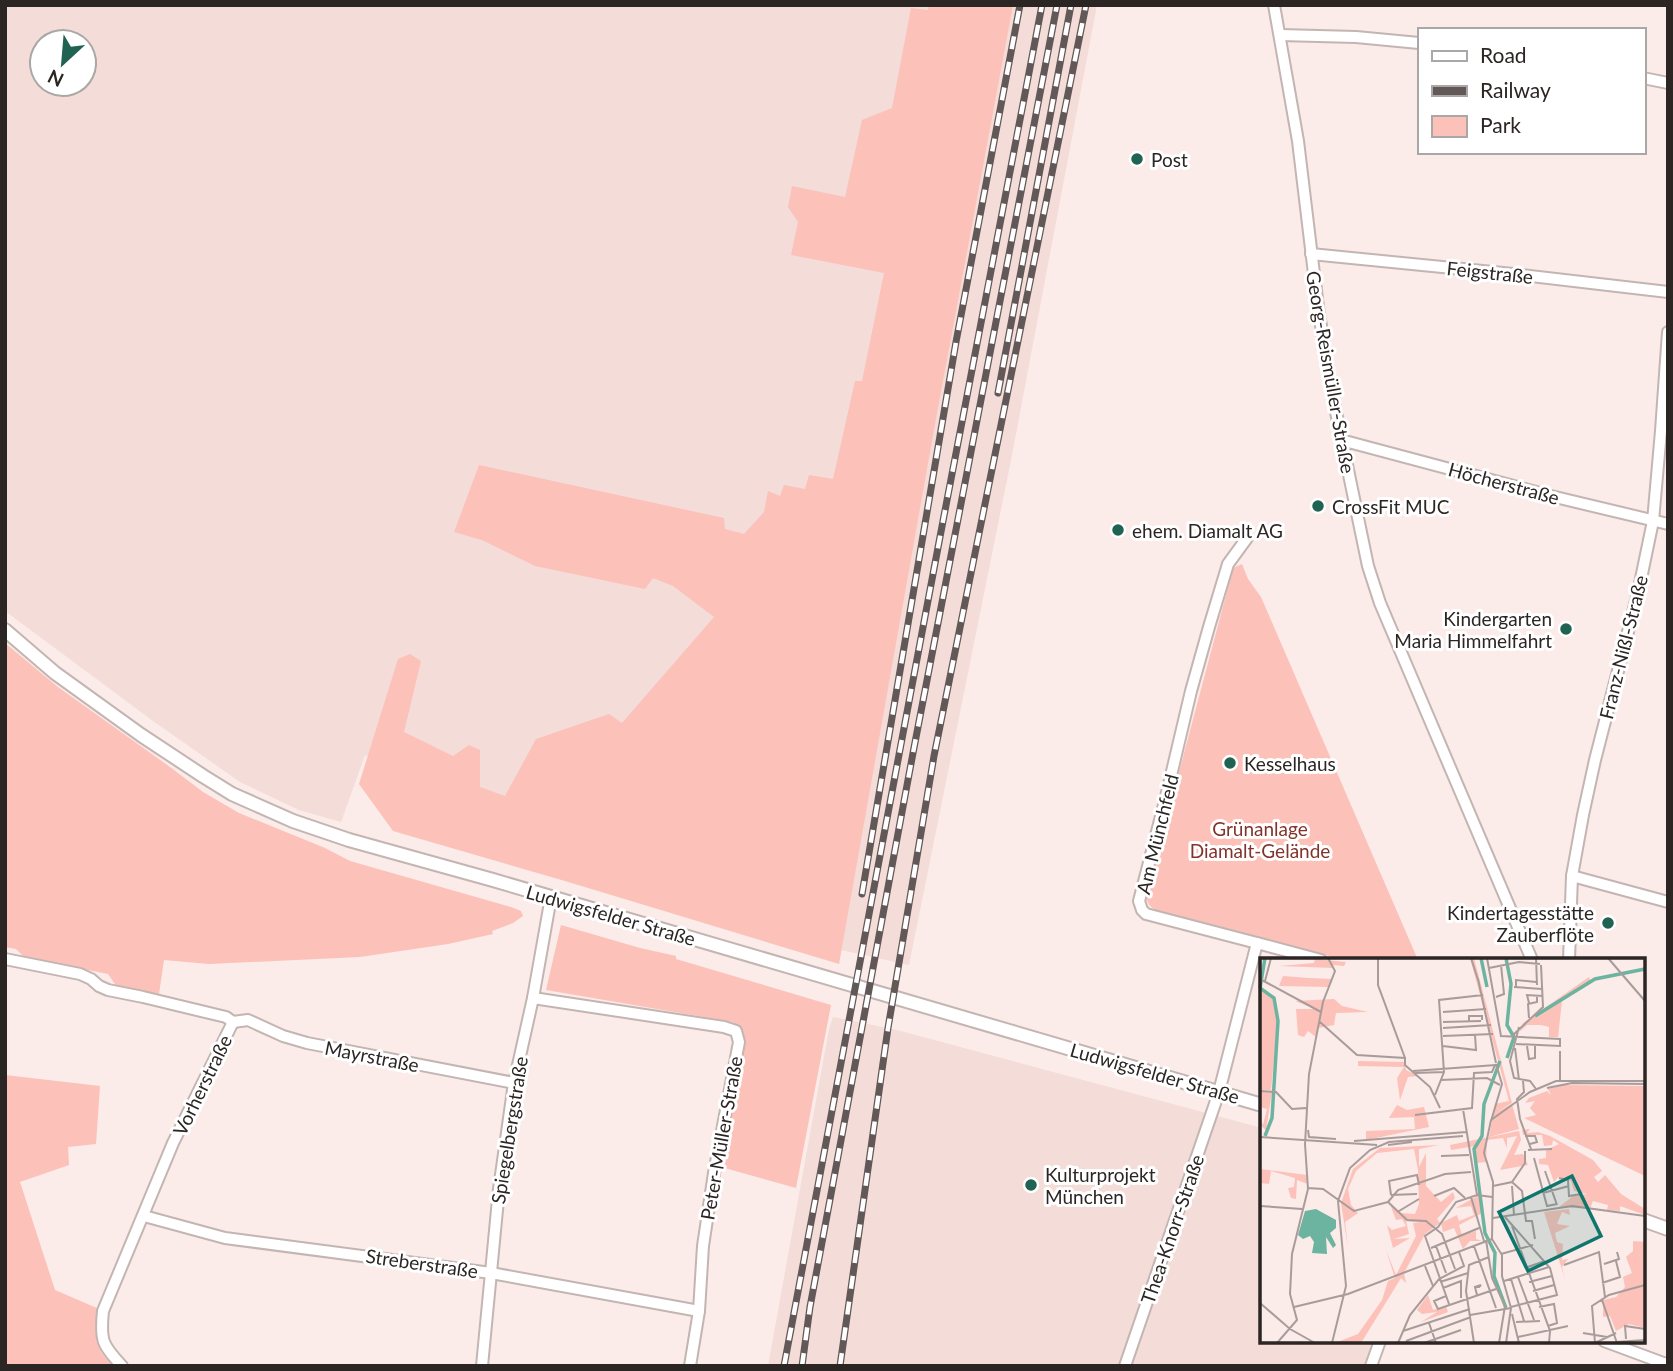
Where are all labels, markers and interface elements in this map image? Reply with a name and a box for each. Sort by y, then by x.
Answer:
north arrow [28,28,98,98]
legend [1418,28,1645,154]
text: Road [1480,42,1527,67]
text: N [44,65,67,92]
text: Railway [1480,77,1551,102]
text: Park [1480,112,1521,137]
place label: Post [1151,148,1188,171]
marker: Post [1129,151,1145,167]
street label: Feigstraße [1446,256,1534,288]
street label: Georg-Reismüller-Straße [1302,269,1360,475]
street label: Höcherstraße [1446,457,1562,509]
place label: CrossFit MUC [1332,495,1450,518]
marker: CrossFit MUC [1310,498,1326,514]
place label: ehem. Diamalt AG [1132,519,1283,542]
marker: ehem. Diamalt AG [1110,522,1126,538]
street label: Franz-Nißl-Straße [1594,573,1652,721]
place label: Kindergarten Maria Himmelfahrt [1394,607,1552,652]
marker: Kindergarten Maria Himmelfahrt [1558,621,1574,637]
place label: Kesselhaus [1244,752,1336,775]
marker: Kesselhaus [1222,755,1238,771]
street label: Am Münchfeld [1131,772,1183,896]
park label: Grünanlage Diamalt-Gelände [1190,817,1330,862]
street label: Ludwigsfelder Straße [524,880,698,950]
place label: Kindertagesstätte Zauberflöte [1447,901,1594,946]
marker: Kindertagesstätte Zauberflöte [1600,915,1616,931]
inset map [1260,958,1645,1343]
street label: Vorherstraße [168,1031,236,1139]
street label: Mayrstraße [323,1036,421,1076]
street label: Ludwigsfelder Straße [1068,1038,1242,1108]
street label: Peter-Müller-Straße [695,1054,747,1222]
street label: Spiegelbergstraße [486,1055,532,1205]
street label: Thea-Knorr-Straße [1136,1151,1208,1307]
place label: Kulturprojekt München [1045,1163,1156,1208]
marker: Kulturprojekt München [1023,1177,1039,1193]
street label: Streberstraße [364,1244,480,1282]

